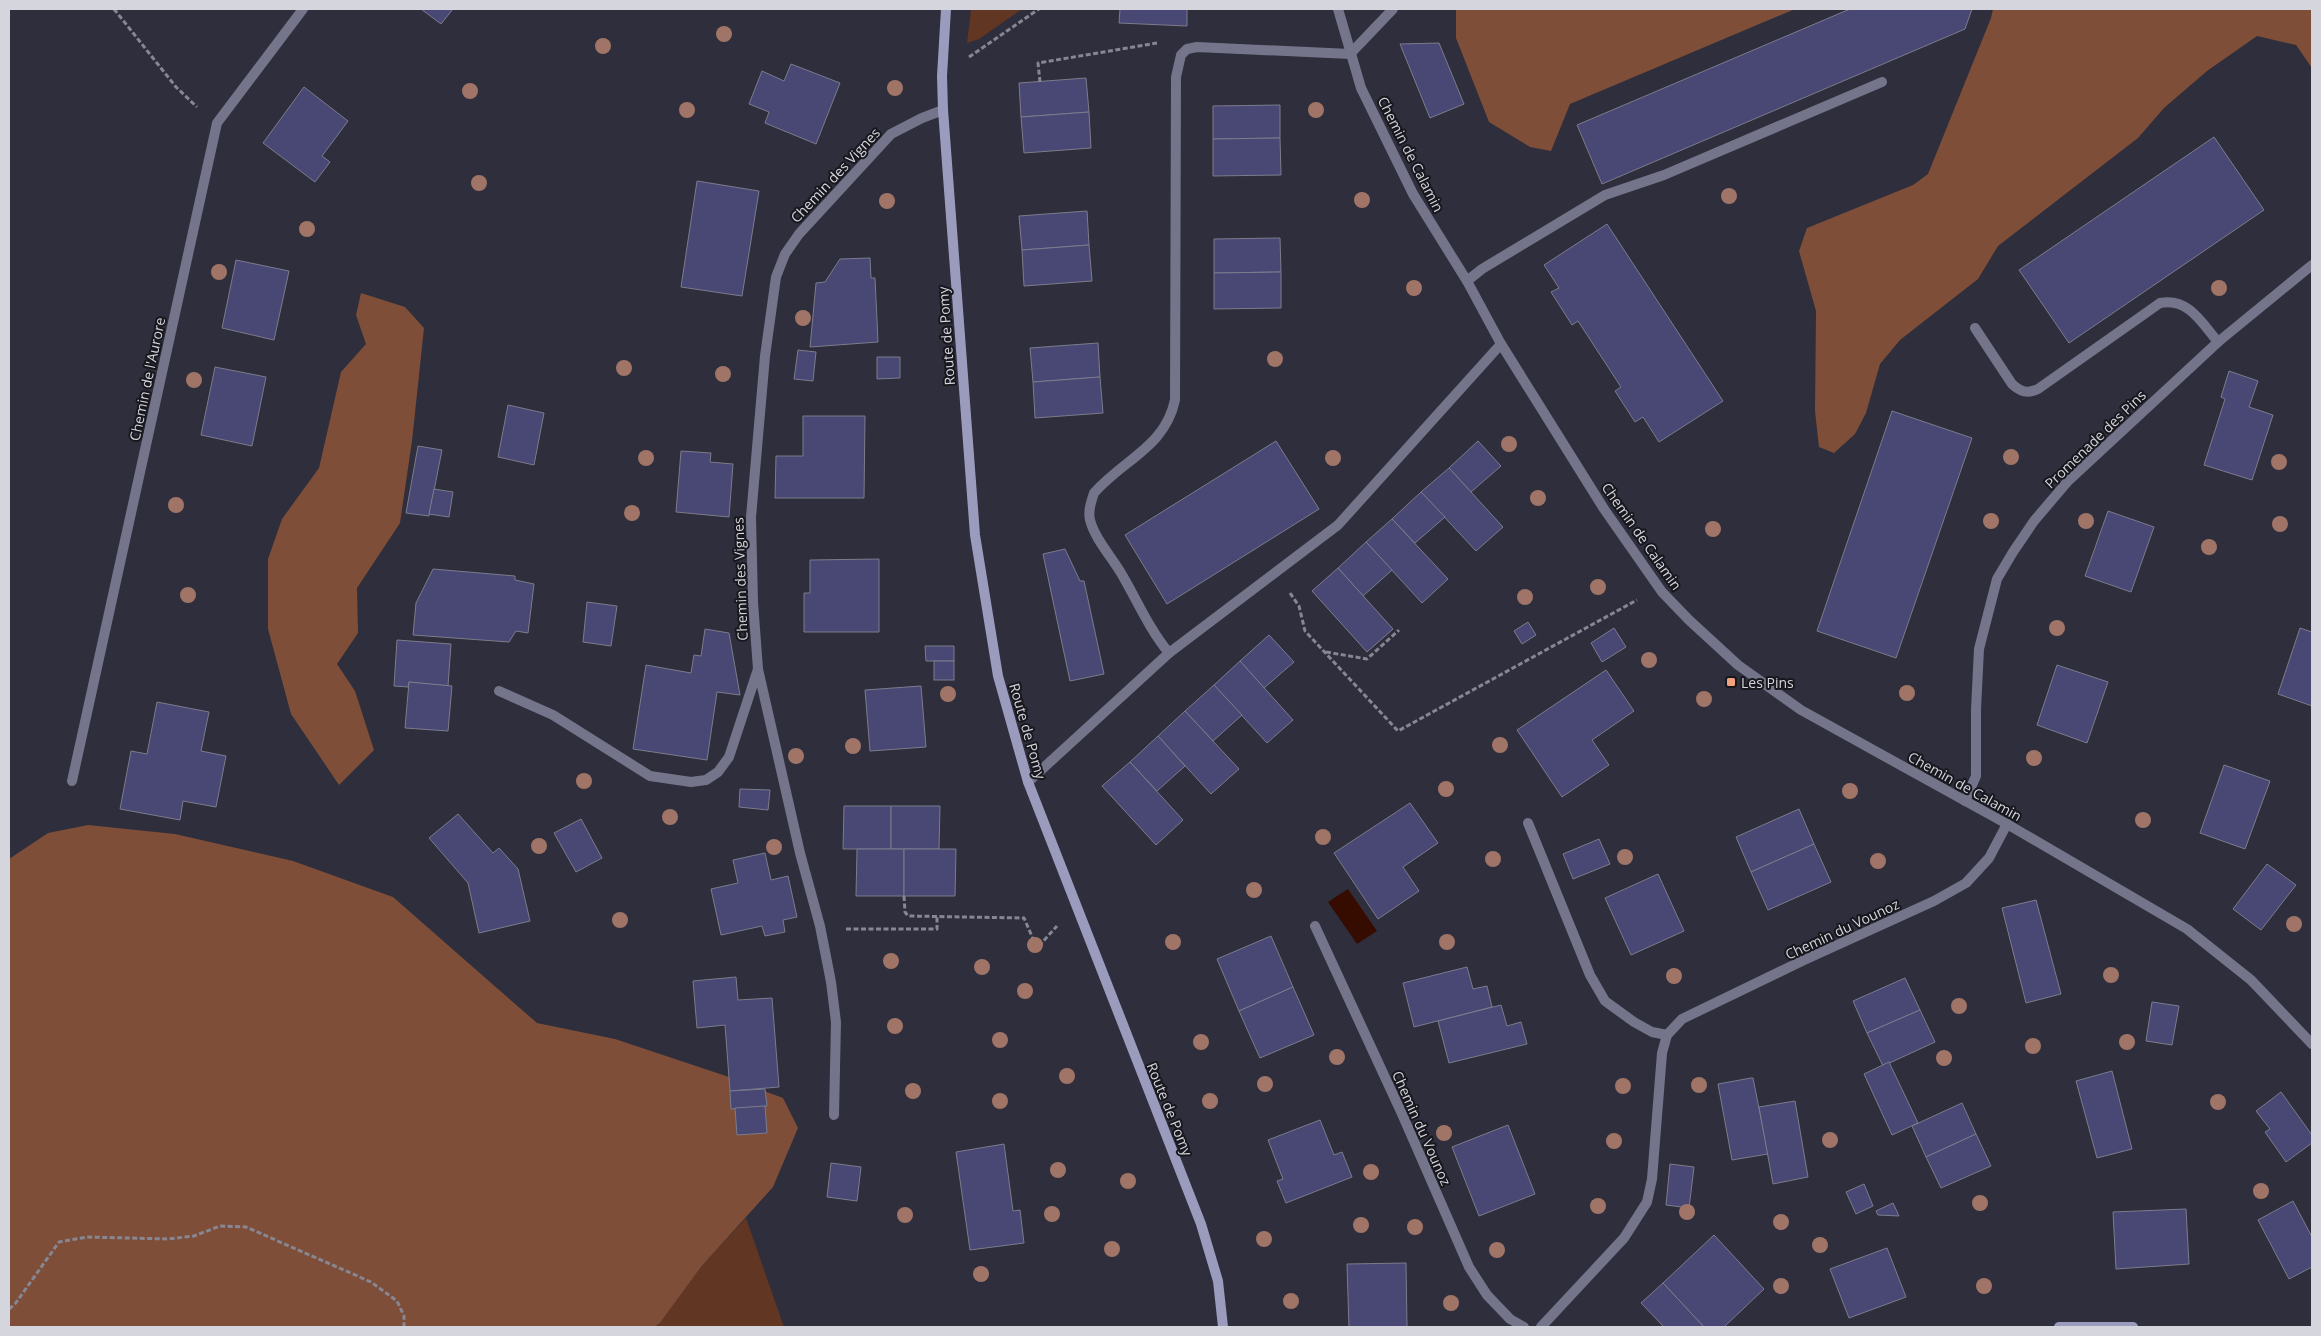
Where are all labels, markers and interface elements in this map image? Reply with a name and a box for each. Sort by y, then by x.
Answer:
street label: Chemin de Calamin [1374,93,1448,215]
street label: Chemin des Vignes [786,123,884,227]
street label: Route de Pomy [933,285,959,386]
street label: Chemin de l'Aurore [125,315,169,443]
street label: Promenade des Pins [2040,385,2150,492]
street label: Chemin de Calamin [1598,479,1686,593]
street label: Chemin des Vignes [728,517,752,641]
place label: Les Pins [1741,673,1794,692]
marker: Les Pins [1725,676,1737,688]
street label: Route de Pomy [1005,681,1051,782]
street label: Chemin de Calamin [1905,747,2025,825]
street label: Chemin du Vounoz [1782,894,1902,964]
street label: Route de Pomy [1143,1060,1198,1159]
street label: Chemin du Vounoz [1388,1068,1456,1189]

